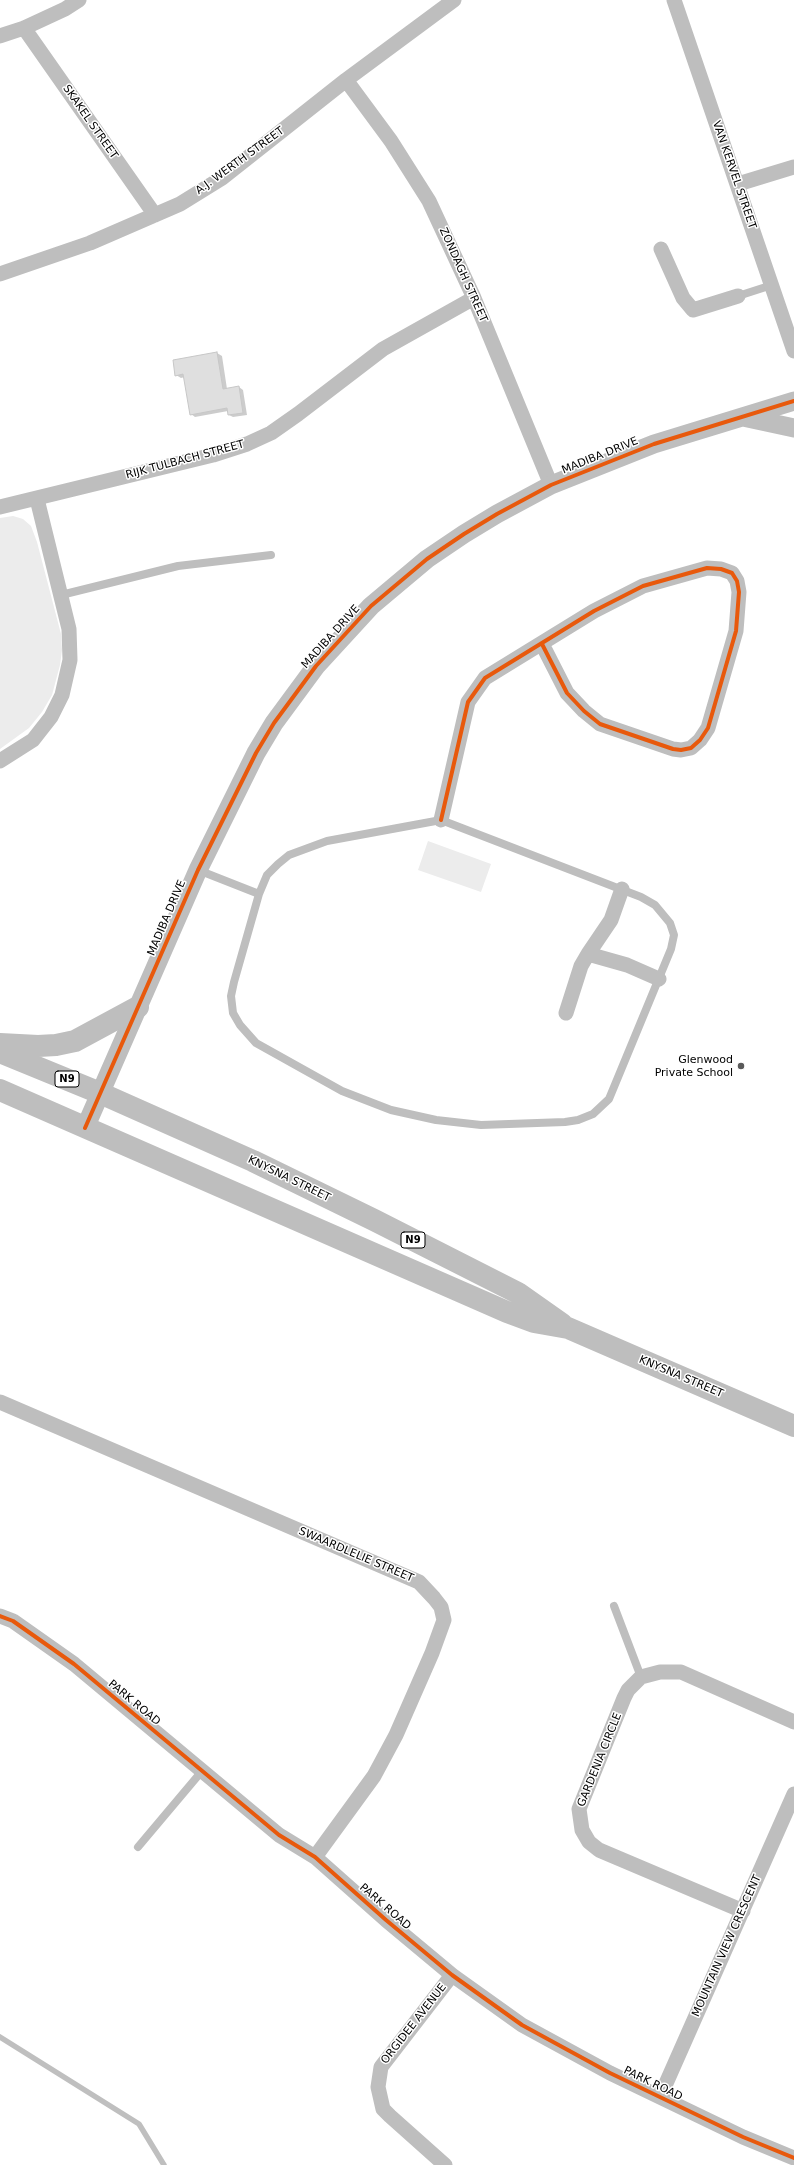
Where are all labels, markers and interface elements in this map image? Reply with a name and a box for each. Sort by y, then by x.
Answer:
street label: SKAKEL STREET [60,82,120,162]
street label: VAN KERVEL STREET [709,119,759,231]
street label: A.J. WERTH STREET [193,124,287,198]
street label: ZONDAGH STREET [436,226,490,324]
street label: MADIBA DRIVE [560,435,640,477]
street label: RIJK TULBACH STREET [124,438,246,482]
street label: MADIBA DRIVE [299,602,363,672]
street label: MADIBA DRIVE [145,878,189,958]
place label: Glenwood Private School [655,1053,733,1079]
marker: Glenwood Private School [736,1061,746,1071]
road number: N9 [55,1071,79,1087]
street label: KNYSNA STREET [246,1153,332,1205]
road number: N9 [401,1232,425,1248]
street label: KNYSNA STREET [637,1353,725,1401]
street label: SWAARDLELIE STREET [297,1525,415,1585]
street label: PARK ROAD [105,1677,163,1729]
street label: GARDENIA CIRCLE [575,1711,625,1809]
street label: MOUNTAIN VIEW CRESCENT [690,1873,764,2019]
street label: PARK ROAD [357,1881,413,1933]
street label: ORGIDEE AVENUE [378,1981,450,2067]
street label: PARK ROAD [621,2064,685,2104]

